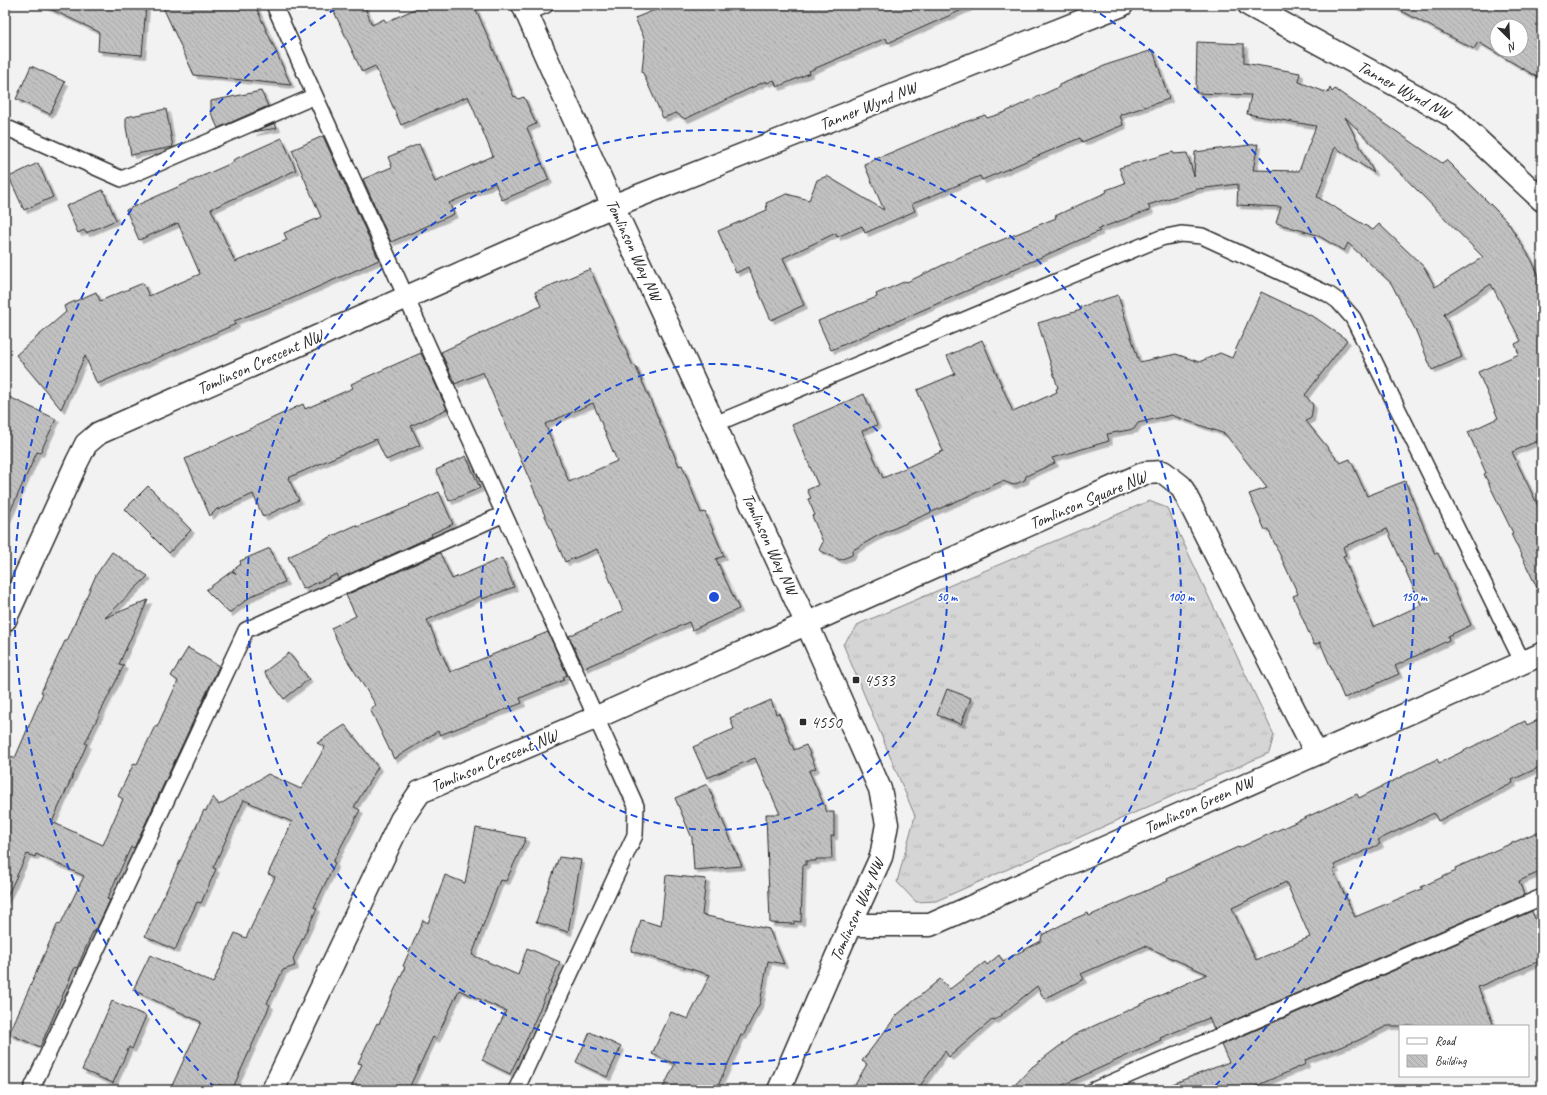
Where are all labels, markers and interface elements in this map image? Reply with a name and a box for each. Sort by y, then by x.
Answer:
north arrow [1489,18,1529,58]
text: N [1505,39,1519,56]
street label: Tanner Wynd NW [1354,56,1456,125]
street label: Tanner Wynd NW [816,76,921,135]
street label: Tomlinson Way NW [601,196,668,306]
street label: Tomlinson Crescent NW [194,324,328,399]
street label: Tomlinson Square NW [1026,465,1151,534]
street label: Tomlinson Way NW [737,490,804,600]
text: 50 m [937,589,958,605]
text: 100 m [1168,589,1195,605]
text: 150 m [1401,589,1428,605]
centre of rings [707,590,721,604]
place label: 4533 [864,670,896,691]
marker: 4533 [851,675,861,685]
place label: 4550 [811,712,843,733]
marker: 4550 [798,717,808,727]
street label: Tomlinson Crescent NW [427,724,562,797]
street label: Tomlinson Green NW [1141,771,1259,839]
street label: Tomlinson Way NW [825,854,890,965]
legend [1399,1025,1529,1077]
text: Road [1435,1033,1457,1049]
text: Building [1435,1053,1467,1069]

